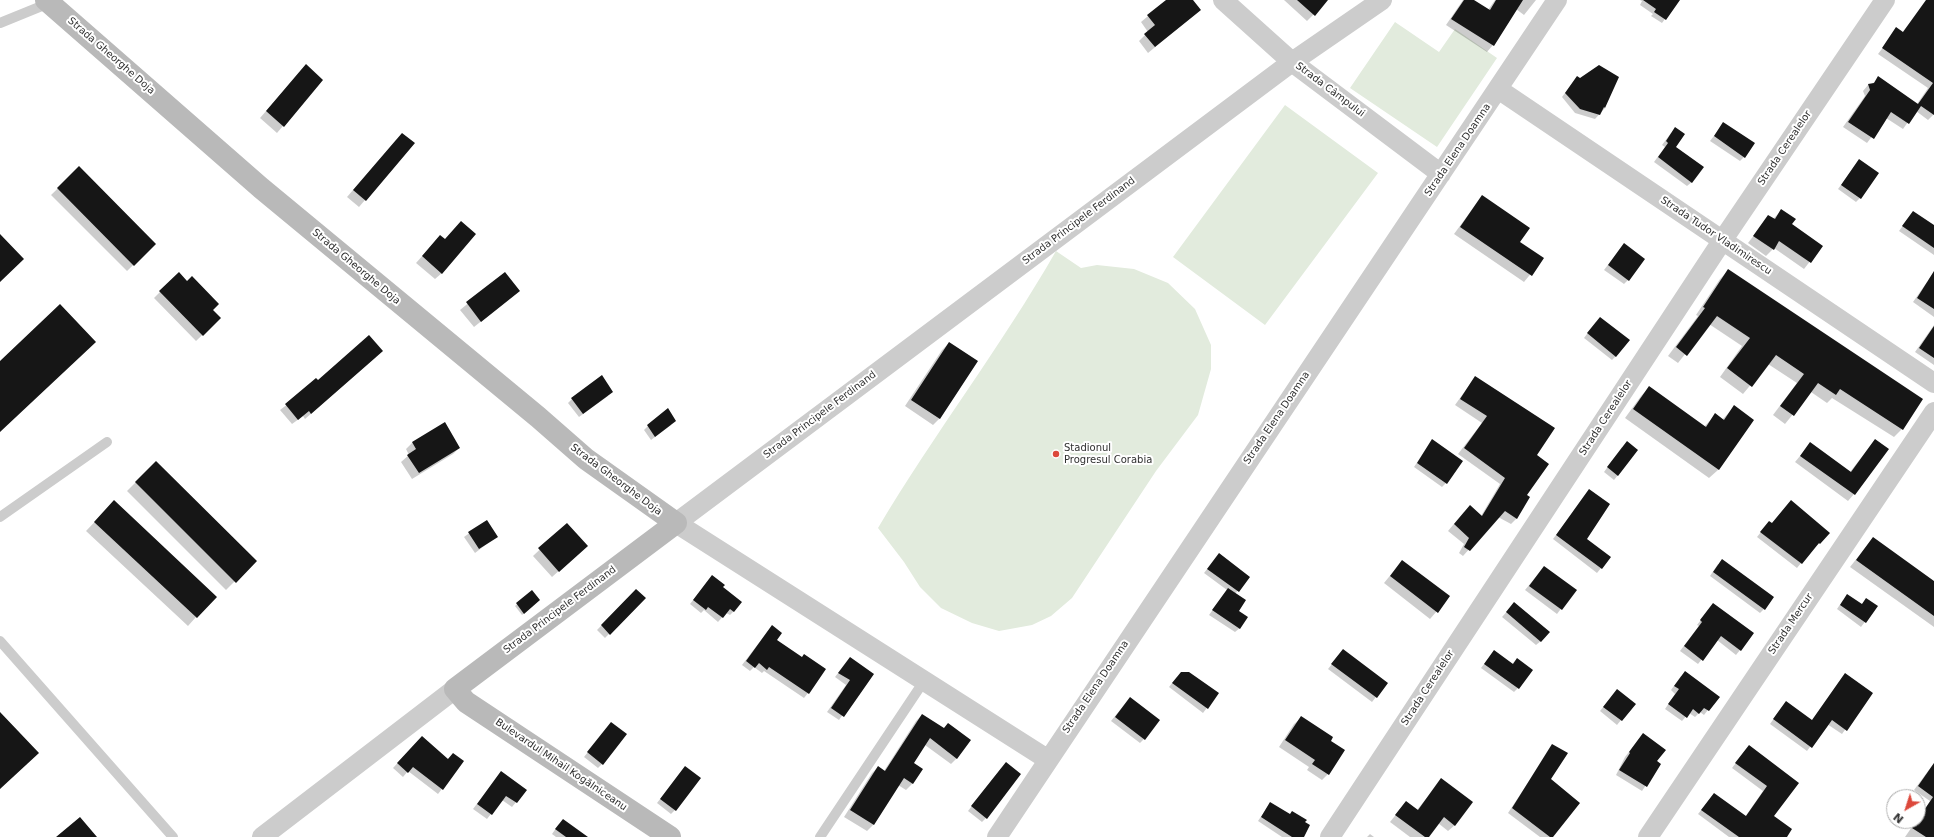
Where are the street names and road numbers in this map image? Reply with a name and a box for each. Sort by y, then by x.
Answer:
street label: Strada Gheorghe Doja [65,15,157,97]
street label: Strada Câmpului [1293,60,1367,120]
street label: Strada Elena Doamna [1422,101,1494,199]
street label: Strada Cerealelor [1756,108,1814,188]
street label: Strada Principele Ferdinand [1020,175,1138,267]
street label: Strada Tudor Vladimirescu [1658,194,1774,278]
street label: Strada Gheorghe Doja [310,227,402,307]
street label: Strada Principele Ferdinand [761,369,879,461]
street label: Strada Elena Doamna [1241,369,1313,467]
street label: Strada Cerealelor [1577,378,1635,458]
street label: Strada Gheorghe Doja [568,442,664,518]
street label: Strada Principele Ferdinand [501,564,619,656]
street label: Strada Mercur [1766,591,1816,657]
street label: Strada Elena Doamna [1060,638,1132,736]
street label: Strada Cerealelor [1399,648,1457,728]
street label: Bulevardul Mihail Kogălniceanu [493,716,629,814]

